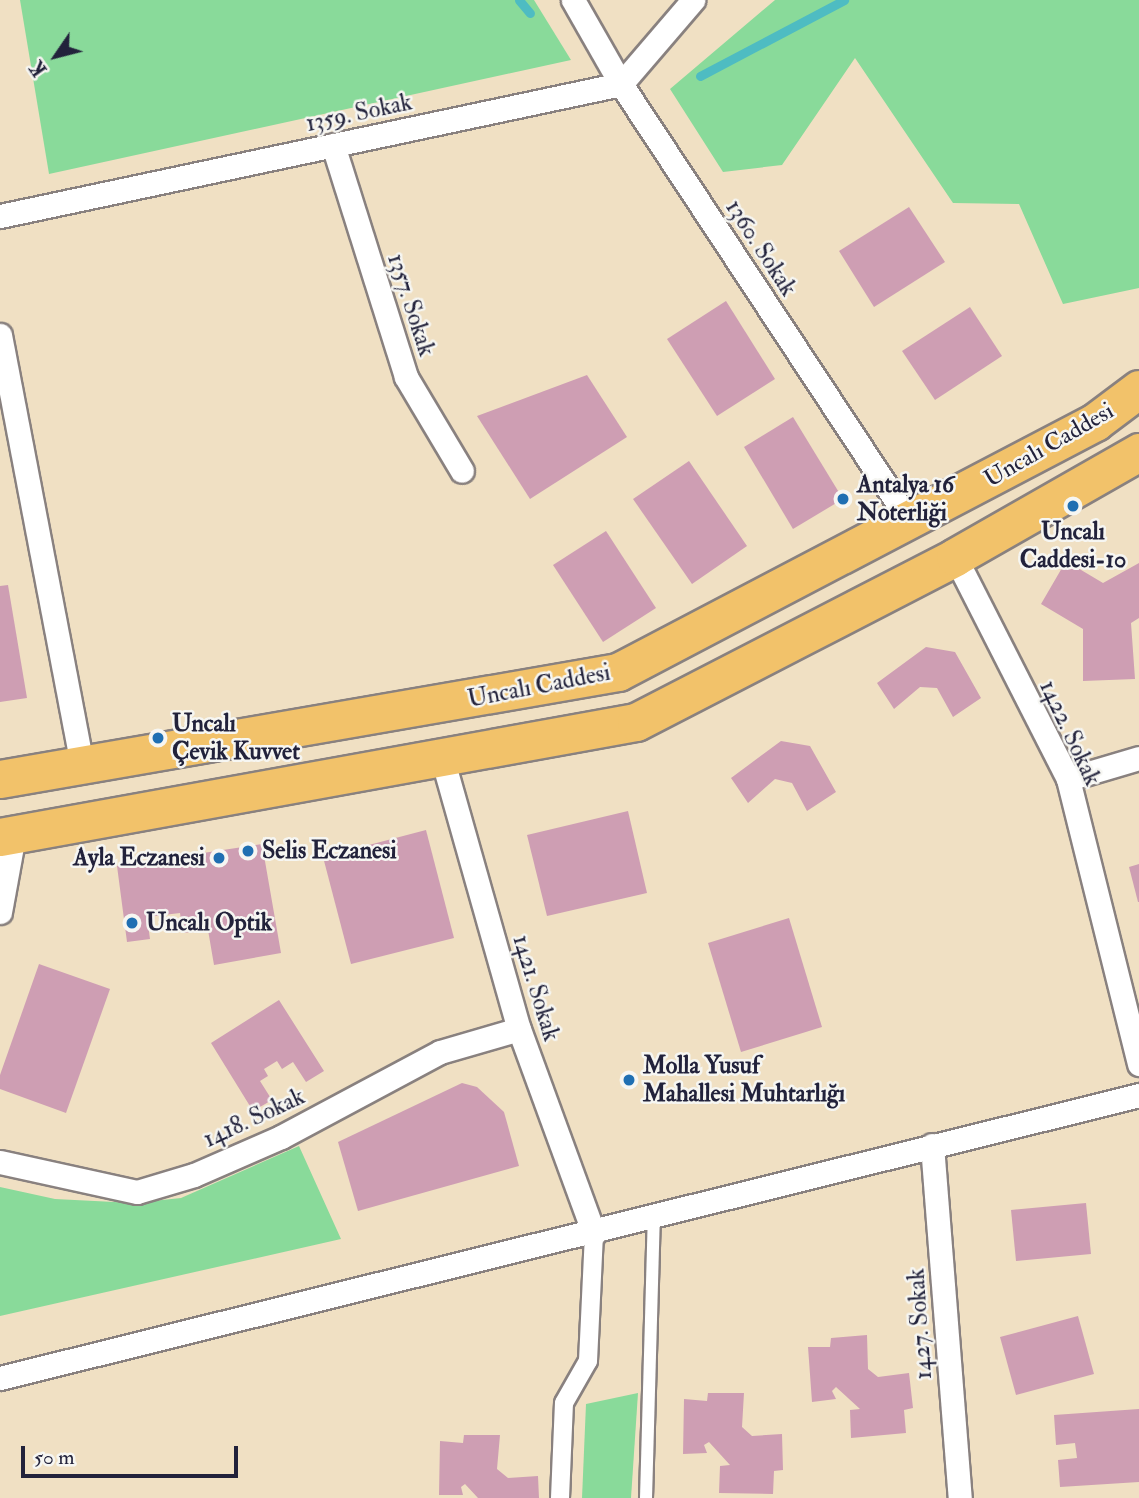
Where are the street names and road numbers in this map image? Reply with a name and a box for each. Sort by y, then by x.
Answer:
street label: 1359. Sokak [303,88,415,138]
street label: 1360. Sokak [719,194,803,302]
street label: 1357. Sokak [381,250,441,360]
street label: Uncalı Caddesi [979,396,1119,494]
street label: Uncalı Caddesi [465,658,613,714]
street label: 1422. Sokak [1033,676,1107,790]
street label: 1421. Sokak [506,931,566,1045]
street label: 1418. Sokak [199,1082,309,1154]
street label: 1427. Sokak [902,1268,938,1380]

